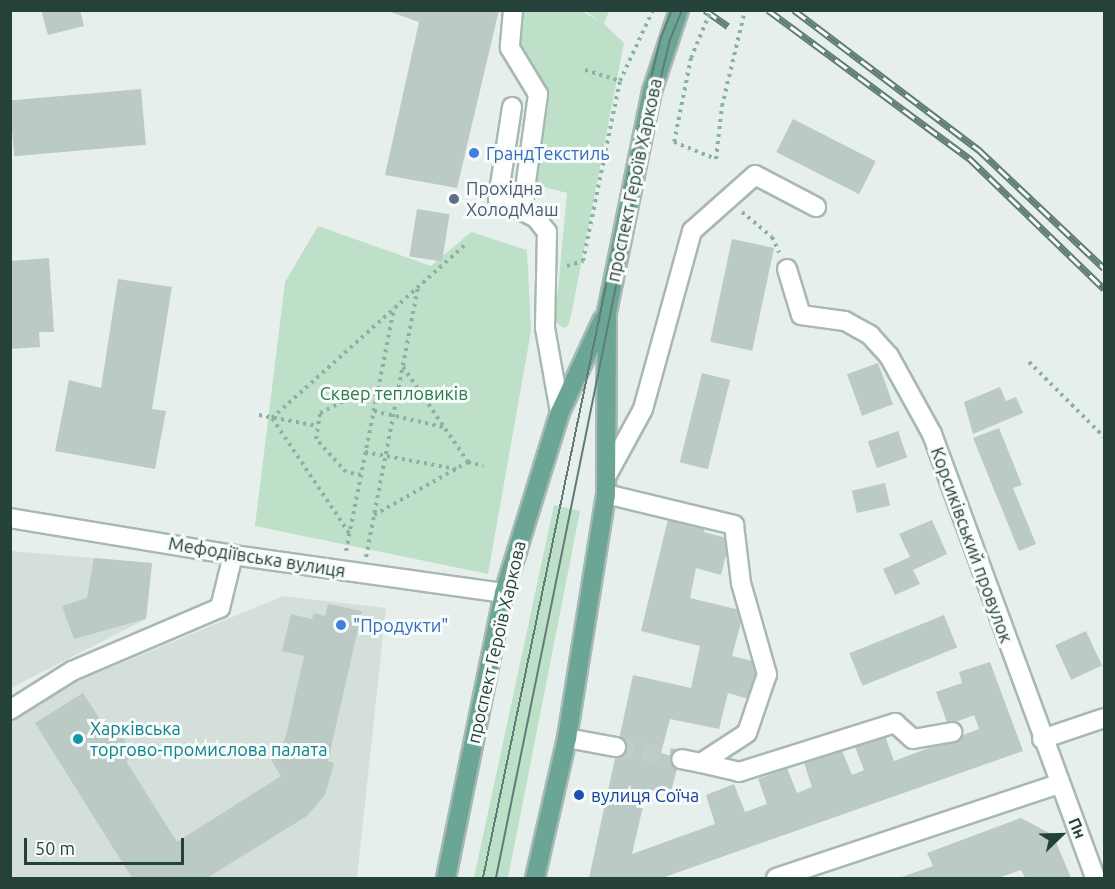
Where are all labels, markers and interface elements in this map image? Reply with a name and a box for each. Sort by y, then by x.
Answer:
street label: проспект Героїв Харкова [602,76,666,284]
place label: ГрандТекстиль [486,142,610,164]
marker: ГрандТекстиль [467,146,481,160]
place label: Прохідна ХолодМаш [466,178,559,220]
marker: Прохідна ХолодМаш [447,192,461,206]
park label: Сквер тепловиків [320,382,468,404]
street label: Корсиківський провулок [926,444,1018,646]
street label: Мефодіївська вулиця [167,532,347,582]
street label: проспект Героїв Харкова [462,538,530,746]
place label: "Продукти" [353,614,448,636]
marker: "Продукти" [334,618,348,632]
place label: Харківська торгово-промислова палата [90,718,328,760]
marker: Харківська торгово-промислова палата [71,732,85,746]
place label: вулиця Соїча [591,784,699,806]
marker: вулиця Соїча [572,788,586,802]
north arrow [1031,805,1091,865]
text: Пн [1065,815,1090,841]
scale bar [27,826,188,864]
text: 50 m [35,838,75,858]

